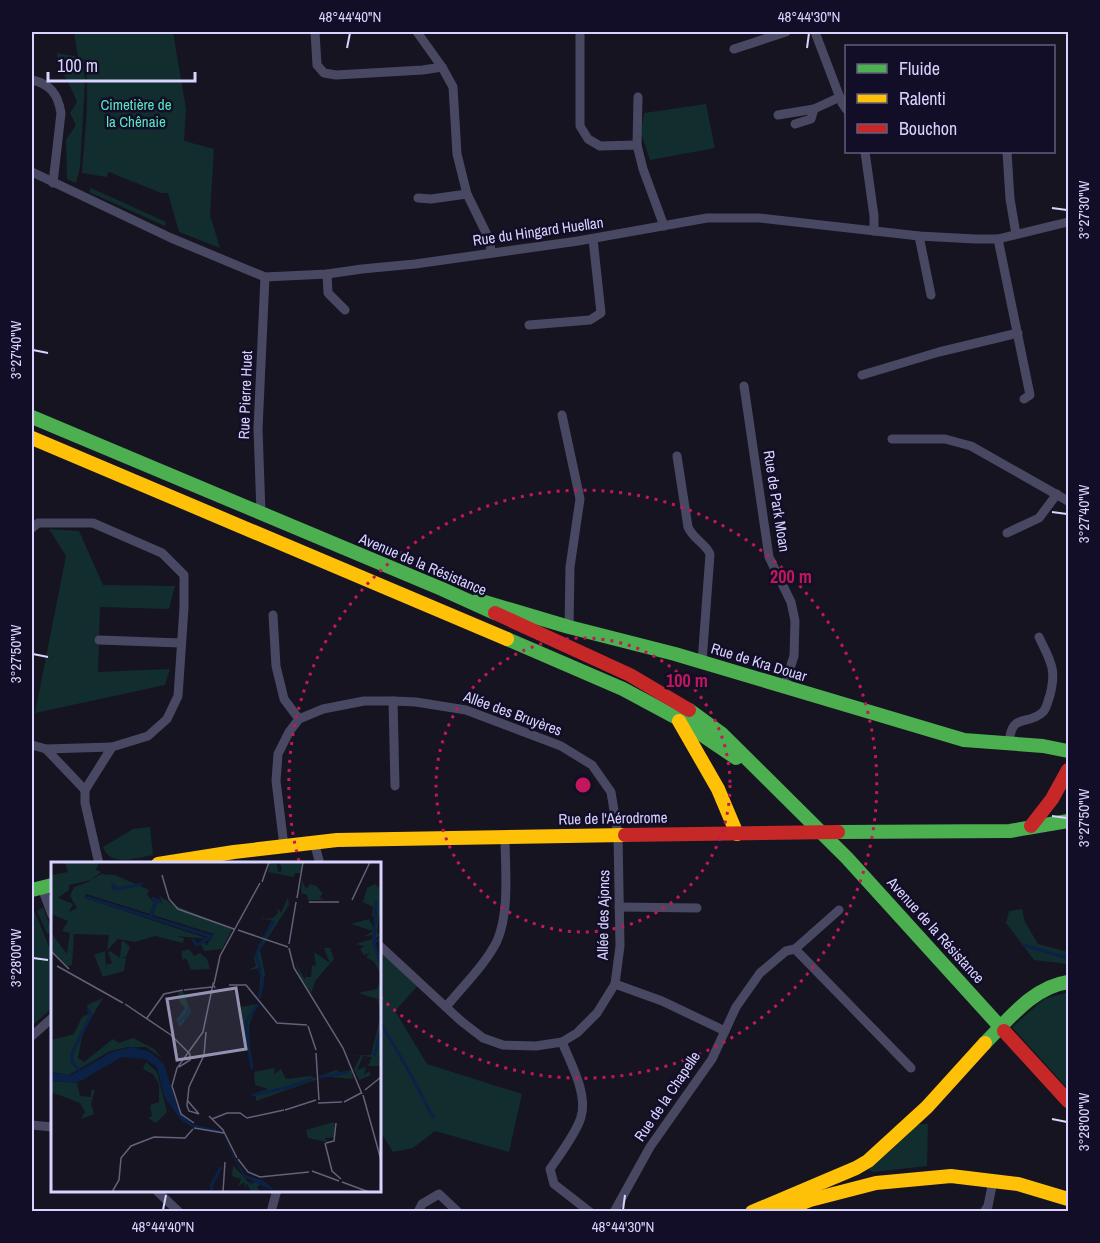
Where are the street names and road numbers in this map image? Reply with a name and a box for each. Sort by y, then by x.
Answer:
street label: Rue du Hingard Huellan [471,211,605,251]
street label: Rue Pierre Huet [233,350,257,440]
street label: Rue de Park Moan [759,449,795,553]
street label: Avenue de la Résistance [355,527,490,600]
street label: Rue de Kra Douar [709,637,809,687]
street label: Allée des Bruyères [460,685,565,741]
street label: Rue de l'Aérodrome [558,807,668,829]
street label: Allée des Ajoncs [592,870,614,961]
street label: Avenue de la Résistance [882,871,990,988]
street label: Rue de la Chapelle [629,1047,705,1145]

